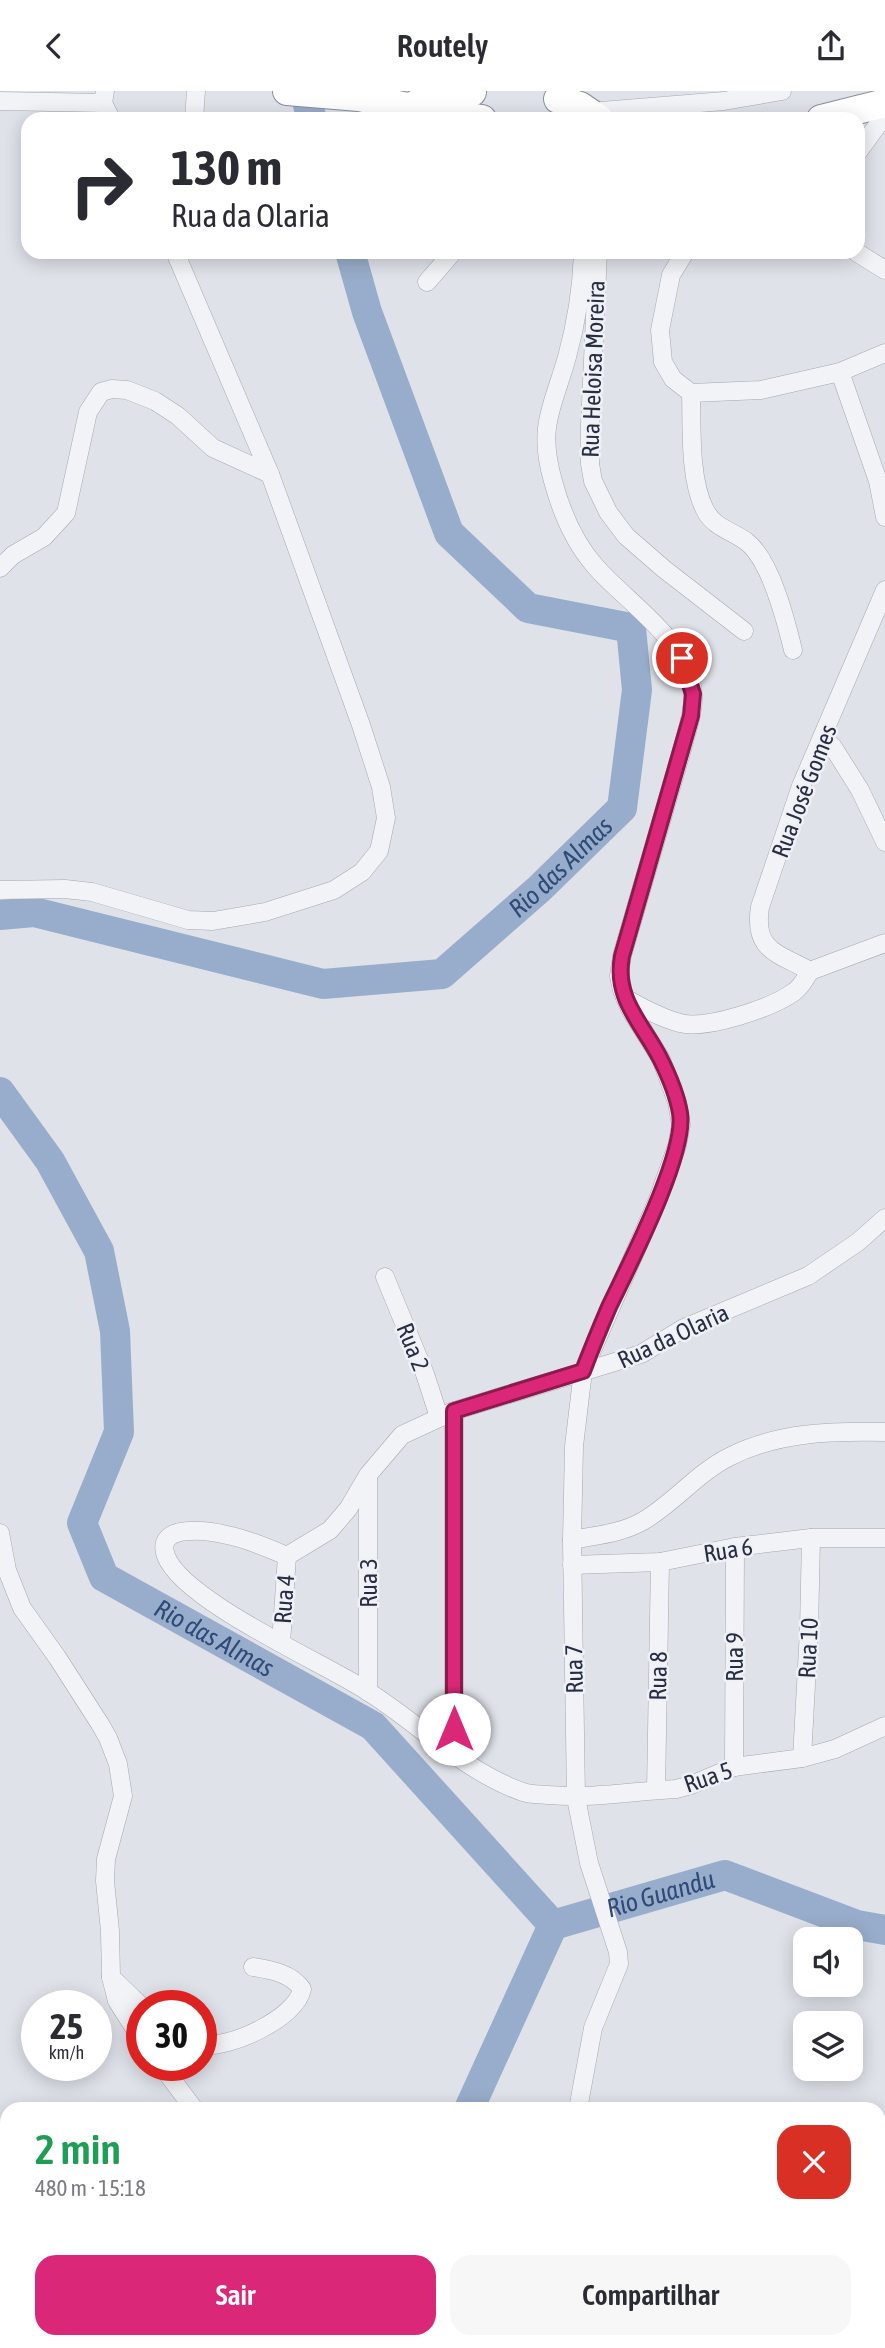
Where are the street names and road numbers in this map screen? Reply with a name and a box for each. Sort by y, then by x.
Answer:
street label: Rua Heloisa Moreira [576,280,610,458]
street label: Rua José Gomes [766,721,842,861]
street label: Rua da Olaria [613,1299,733,1373]
street label: Rua 2 [391,1319,435,1375]
street label: Rua 6 [702,1533,754,1567]
street label: Rua 3 [355,1558,382,1608]
street label: Rua 4 [269,1573,299,1625]
street label: Rua 10 [793,1617,823,1679]
street label: Rua 9 [721,1632,748,1682]
street label: Rua 7 [560,1644,588,1694]
street label: Rua 8 [644,1651,672,1701]
street label: Rua 5 [680,1756,736,1798]

